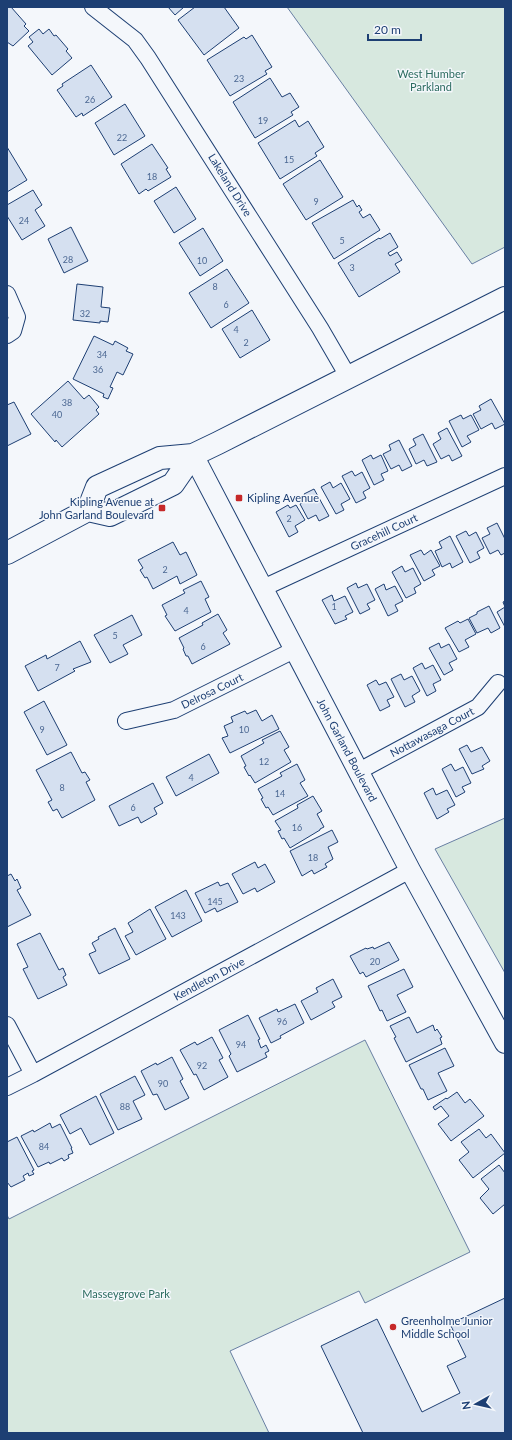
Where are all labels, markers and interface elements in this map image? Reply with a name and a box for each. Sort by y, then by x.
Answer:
scale bar [368,16,421,42]
text: 20 m [374,22,401,37]
park label: West Humber Parkland [397,67,465,93]
house number: 23 [234,73,244,84]
house number: 26 [85,94,95,105]
house number: 19 [258,115,268,126]
house number: 22 [117,132,127,143]
street label: Lakeland Drive [206,151,255,219]
house number: 15 [284,154,294,165]
house number: 18 [147,171,157,182]
house number: 9 [313,196,319,207]
house number: 24 [19,215,29,226]
house number: 5 [339,235,345,246]
house number: 28 [63,254,73,265]
house number: 10 [197,255,207,266]
house number: 3 [349,262,355,273]
house number: 8 [212,281,218,292]
house number: 6 [223,299,229,310]
house number: 32 [80,308,90,319]
house number: 4 [233,324,239,335]
house number: 2 [243,337,249,348]
house number: 34 [97,349,107,360]
house number: 36 [93,364,103,375]
house number: 38 [62,397,72,408]
house number: 40 [52,409,62,420]
place label: Kipling Avenue [247,491,319,504]
marker: Kipling Avenue [234,493,244,503]
place label: Kipling Avenue at John Garland Boulevard [39,495,154,521]
marker: Kipling Avenue at John Garland Boulevard [157,503,167,513]
street label: Gracehill Court [348,510,419,553]
house number: 2 [286,513,292,524]
house number: 2 [162,564,168,575]
house number: 1 [331,601,337,612]
house number: 4 [183,605,189,616]
house number: 5 [112,630,118,641]
house number: 6 [200,641,206,652]
house number: 7 [54,662,60,673]
street label: Delrosa Court [179,670,245,711]
street label: John Garland Boulevard [315,696,380,804]
street label: Nottawasaga Court [388,704,476,759]
house number: 9 [39,724,45,735]
house number: 10 [239,724,249,735]
house number: 12 [259,756,269,767]
house number: 4 [188,772,194,783]
house number: 8 [59,782,65,793]
house number: 14 [275,788,285,799]
house number: 6 [130,802,136,813]
house number: 16 [292,822,302,833]
house number: 18 [308,852,318,863]
house number: 145 [207,896,223,907]
house number: 143 [170,910,186,921]
street label: Kendleton Drive [171,954,247,1003]
house number: 20 [370,956,380,967]
house number: 96 [277,1016,287,1027]
house number: 94 [236,1039,246,1050]
house number: 92 [197,1060,207,1071]
house number: 90 [158,1078,168,1089]
house number: 88 [120,1101,130,1112]
house number: 84 [39,1141,49,1152]
park label: Masseygrove Park [82,1287,170,1300]
place label: Greenholme Junior Middle School [401,1314,492,1340]
marker: Greenholme Junior Middle School [388,1322,398,1332]
north arrow [456,1384,496,1424]
text: N [459,1400,473,1411]

